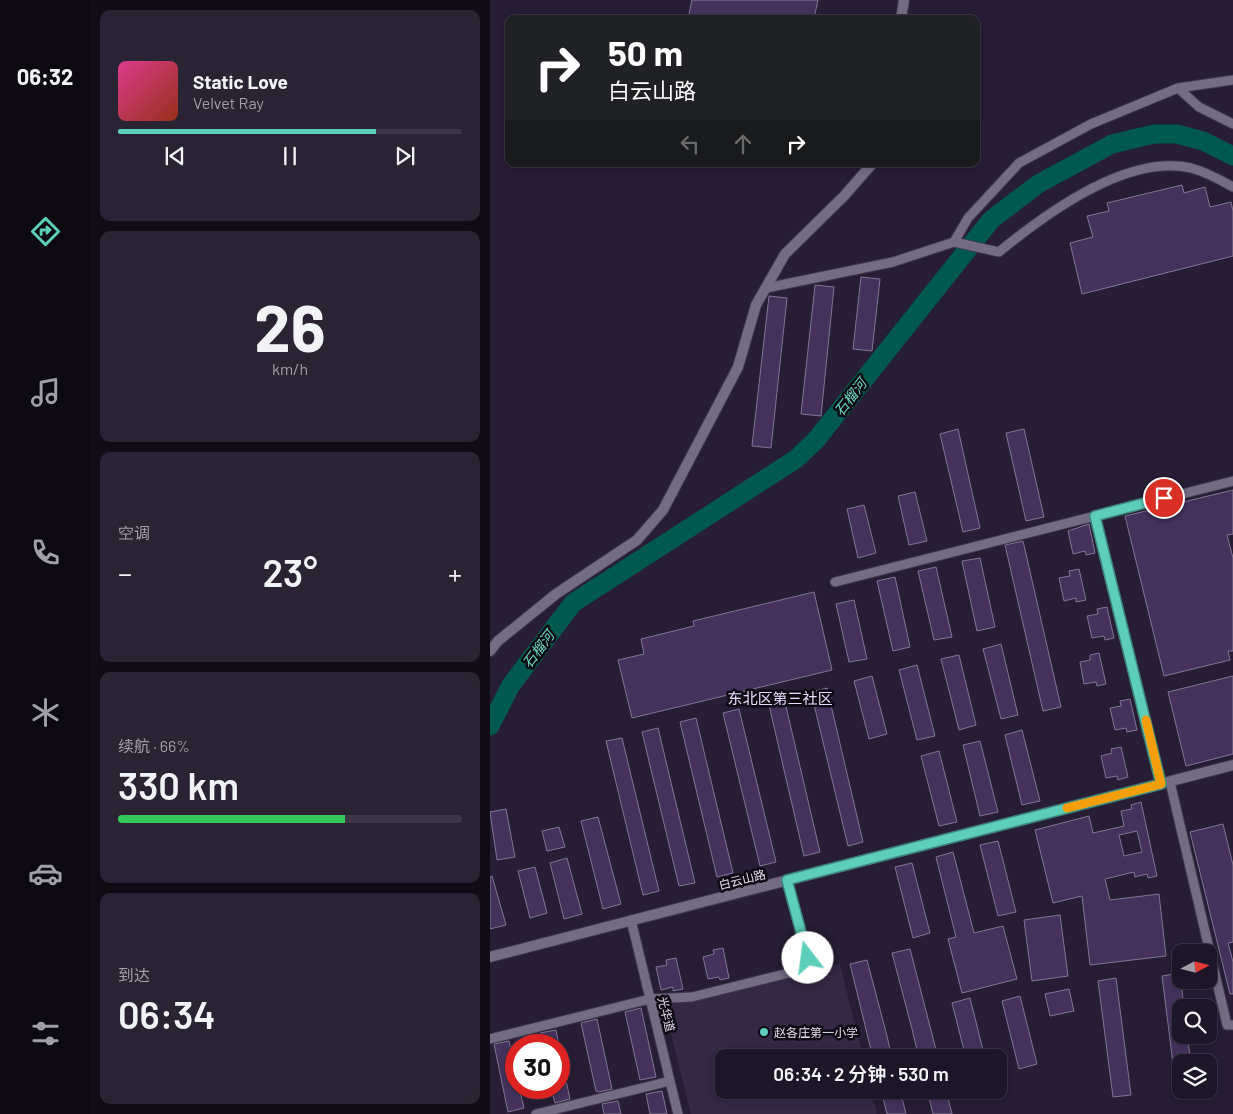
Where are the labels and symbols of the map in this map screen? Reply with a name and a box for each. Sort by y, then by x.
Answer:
water label: 石榴河 [830,373,871,419]
pin [1143,477,1185,519]
water label: 石榴河 [519,625,559,671]
district label: 东北区第三社区 [727,689,833,707]
street label: 白云山路 [717,866,767,892]
position arrow [781,931,833,983]
north arrow [1172,944,1218,989]
street label: 光华道 [656,995,678,1033]
place label: 赵各庄第一小学 [774,1025,858,1039]
marker: 赵各庄第一小学 [758,1026,770,1038]
speed limit sign: 30 [505,1034,570,1099]

